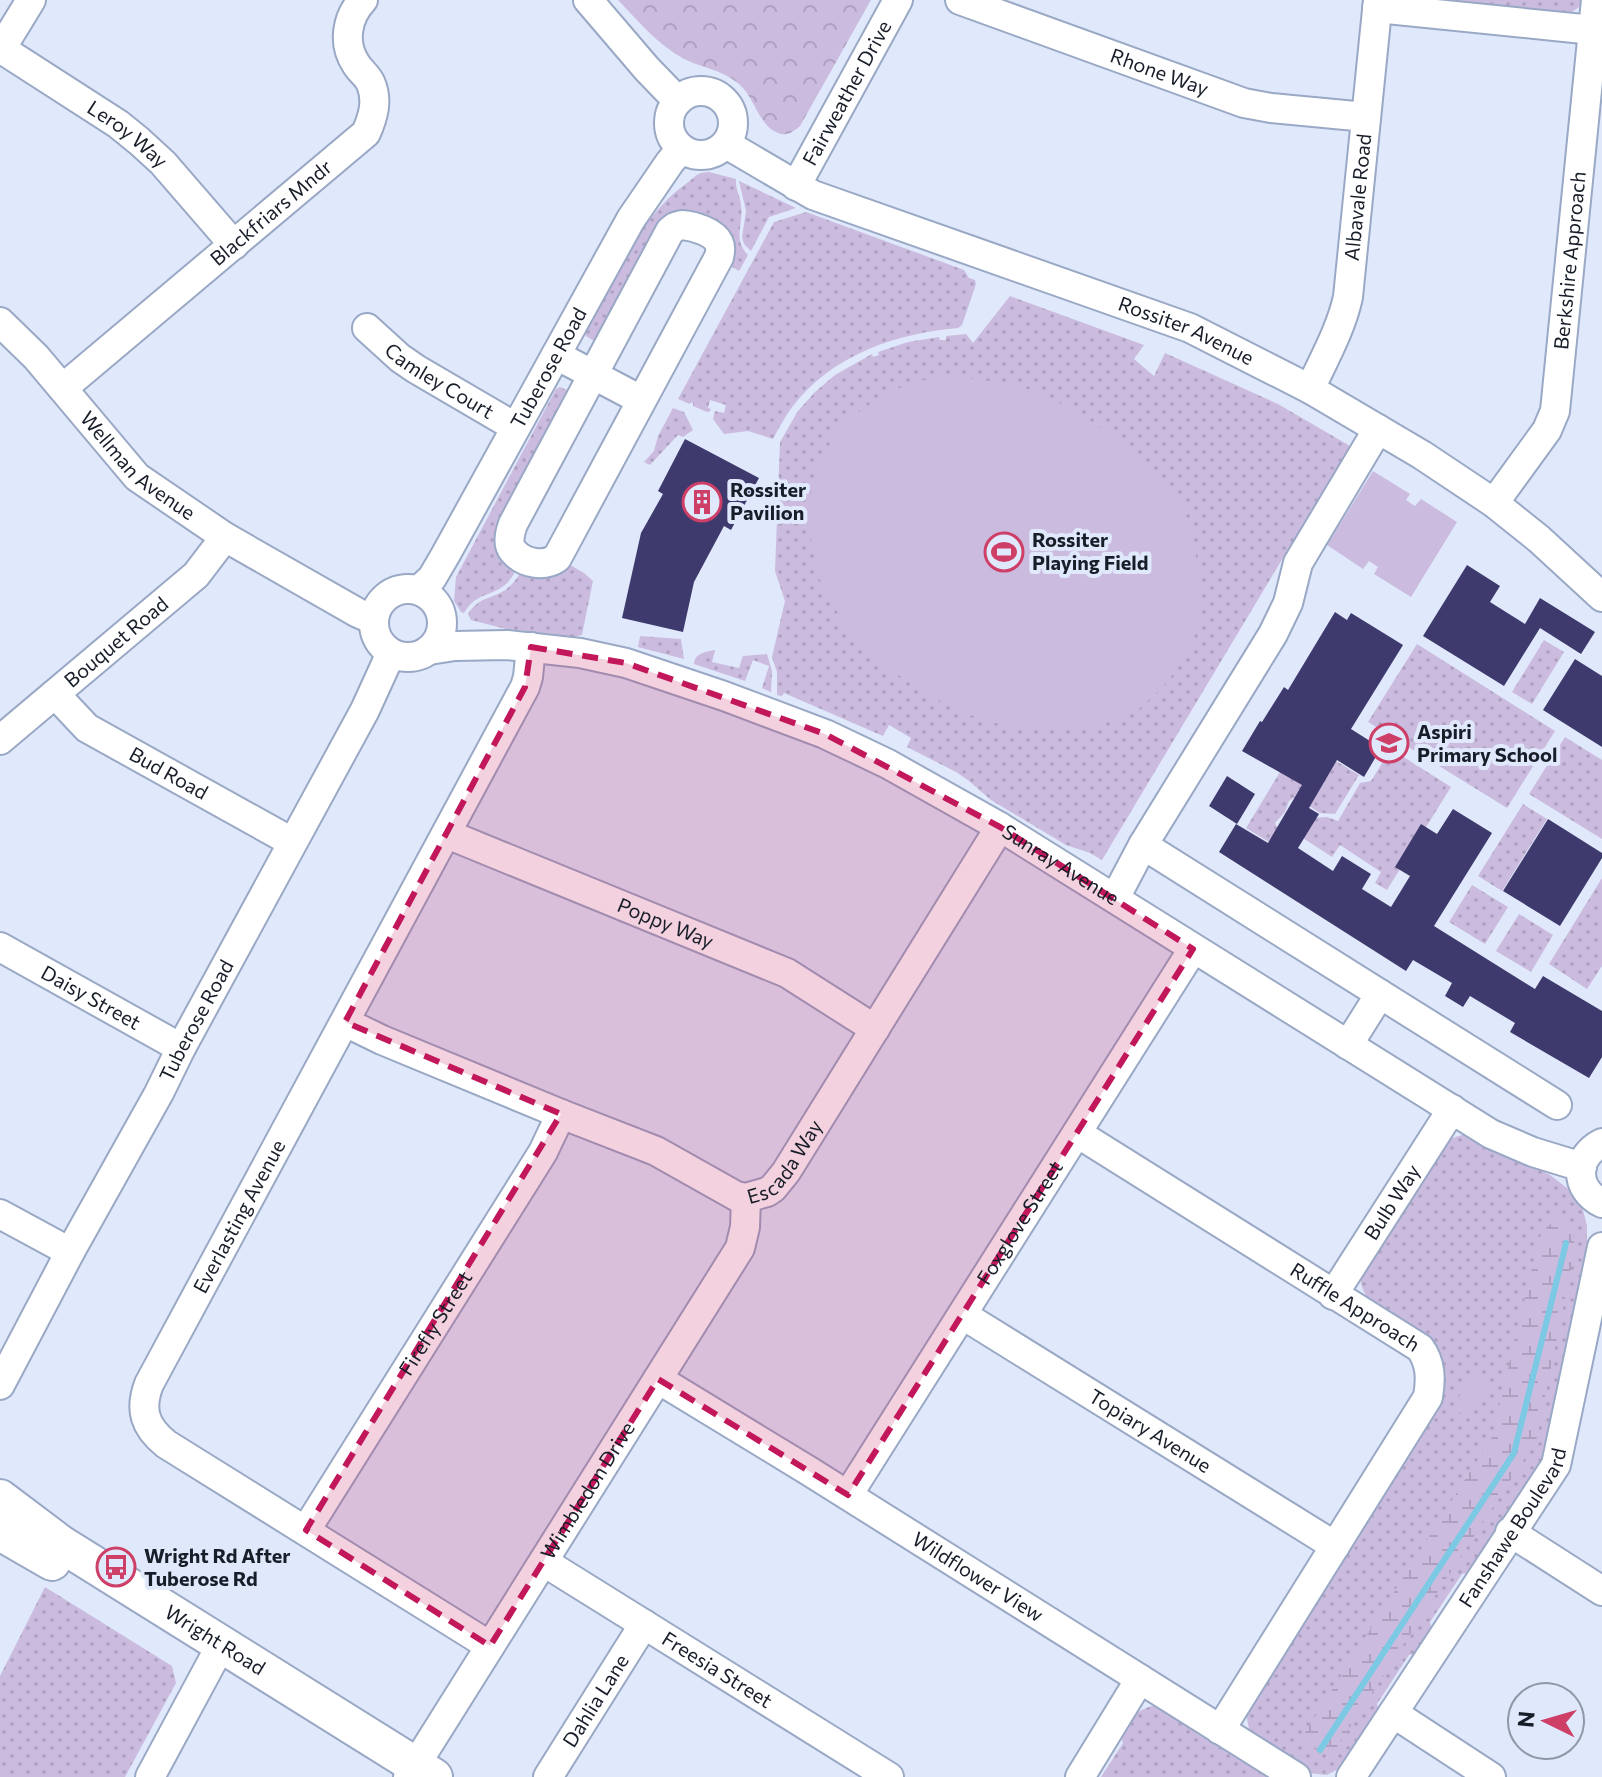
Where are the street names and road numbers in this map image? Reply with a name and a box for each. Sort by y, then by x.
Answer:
street label: Fairweather Drive [797,16,896,169]
street label: Rhone Way [1107,43,1212,100]
street label: Leroy Way [83,95,173,172]
street label: Albavale Road [1339,132,1375,262]
street label: Blackfriars Mndr [205,154,336,270]
street label: Berkshire Approach [1548,170,1590,351]
street label: Rossiter Avenue [1115,291,1258,369]
street label: Tuberose Road [505,303,591,432]
street label: Camley Court [380,337,499,423]
street label: Wellman Avenue [76,406,200,524]
street label: Bouquet Road [59,591,172,692]
street label: Bud Road [126,741,213,804]
street label: Sunray Avenue [998,819,1124,910]
street label: Poppy Way [614,892,717,953]
street label: Tuberose Road [154,955,238,1085]
street label: Daisy Street [37,960,145,1034]
street label: Escada Way [744,1115,827,1208]
street label: Everlasting Avenue [187,1135,290,1297]
street label: Foxglove Street [971,1156,1067,1289]
street label: Bulb Way [1358,1160,1424,1244]
street label: Ruffle Approach [1286,1257,1425,1356]
street label: Firefly Street [393,1266,476,1379]
street label: Topiary Avenue [1085,1383,1216,1477]
street label: Wimbledon Drive [535,1417,639,1563]
street label: Fanshawe Boulevard [1453,1445,1570,1611]
street label: Wildflower View [908,1526,1048,1626]
street label: Wright Road [161,1599,270,1680]
street label: Freesia Street [658,1626,777,1712]
street label: Dahlia Lane [557,1649,633,1751]

